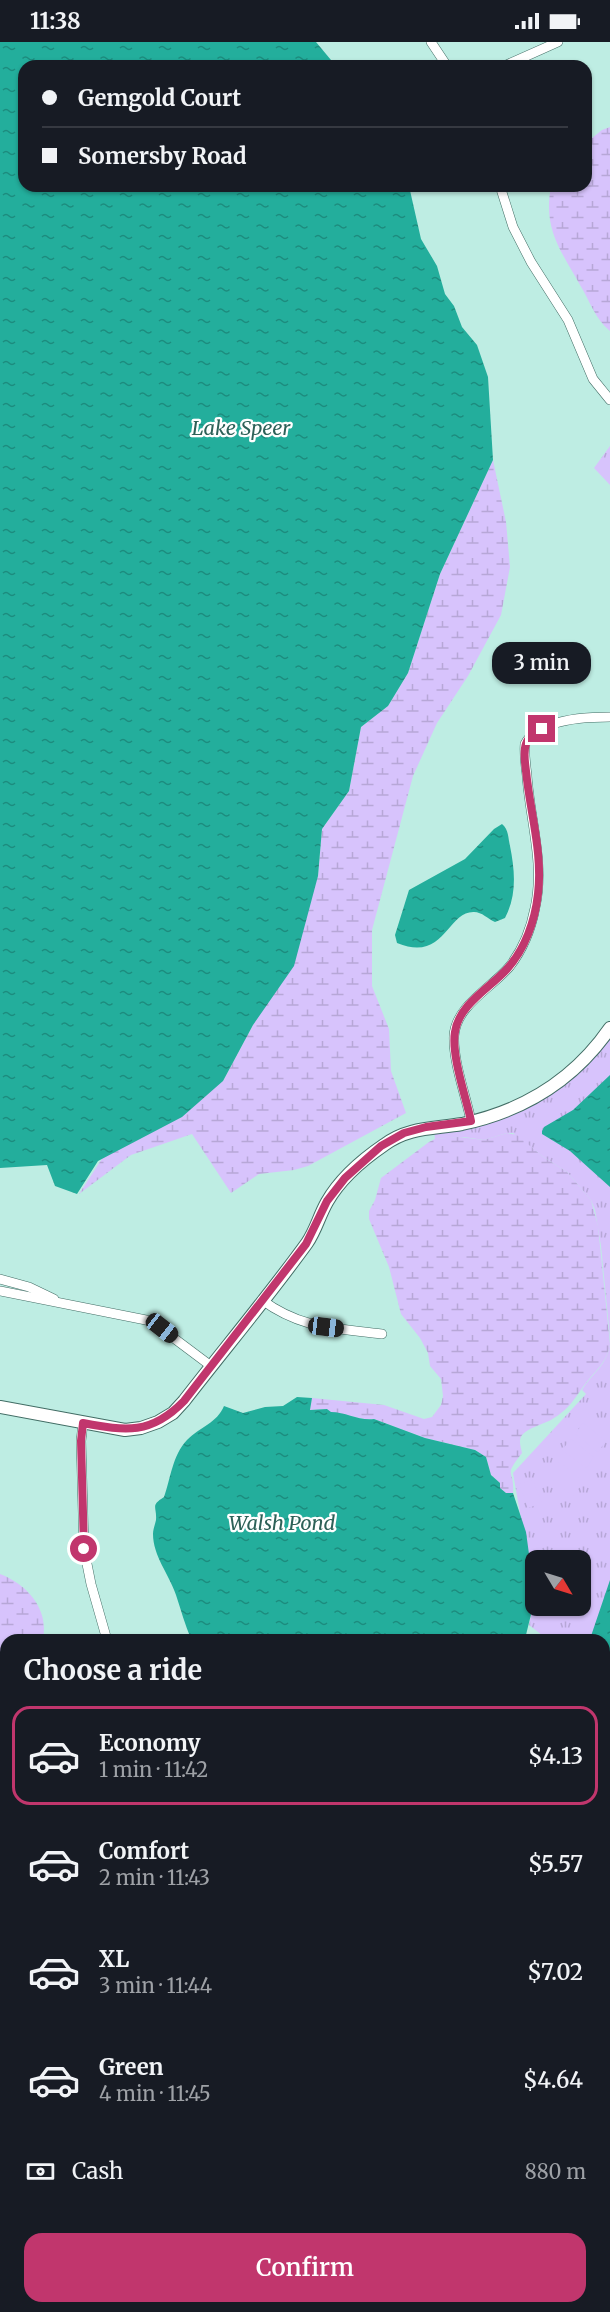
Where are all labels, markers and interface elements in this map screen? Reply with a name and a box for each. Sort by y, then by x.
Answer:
text: 11:38 [30,7,81,35]
text: Gemgold Court [78,84,241,112]
text: Somersby Road [78,142,247,170]
water label: Lake Speer [192,415,291,440]
callout: 3 min [492,642,592,684]
text: 3 min [513,650,570,675]
route end [528,715,555,742]
car [142,1310,182,1346]
car [307,1316,345,1338]
water label: Walsh Pond [229,1510,335,1535]
route start [70,1535,97,1562]
north arrow [525,1550,591,1616]
map controls [525,1550,591,1616]
text: Choose a ride [24,1653,202,1687]
icon: car [27,1729,81,1783]
text: Economy [99,1729,200,1757]
text: $4.13 [528,1742,583,1770]
text: 1 min · 11:42 [99,1757,208,1782]
icon: car [27,1837,81,1891]
text: Comfort [99,1837,189,1865]
text: $5.57 [528,1850,583,1878]
text: 2 min · 11:43 [99,1865,210,1890]
icon: car [27,1945,81,1999]
text: XL [99,1945,129,1973]
text: $7.02 [527,1958,583,1986]
text: 3 min · 11:44 [99,1973,212,1998]
icon: car [27,2053,81,2107]
text: Green [99,2053,163,2081]
text: $4.64 [523,2066,583,2094]
text: 4 min · 11:45 [99,2081,211,2106]
icon: cash [24,2155,57,2188]
text: Cash [72,2157,123,2185]
text: 880 m [525,2159,586,2184]
button: Confirm [24,2233,586,2302]

